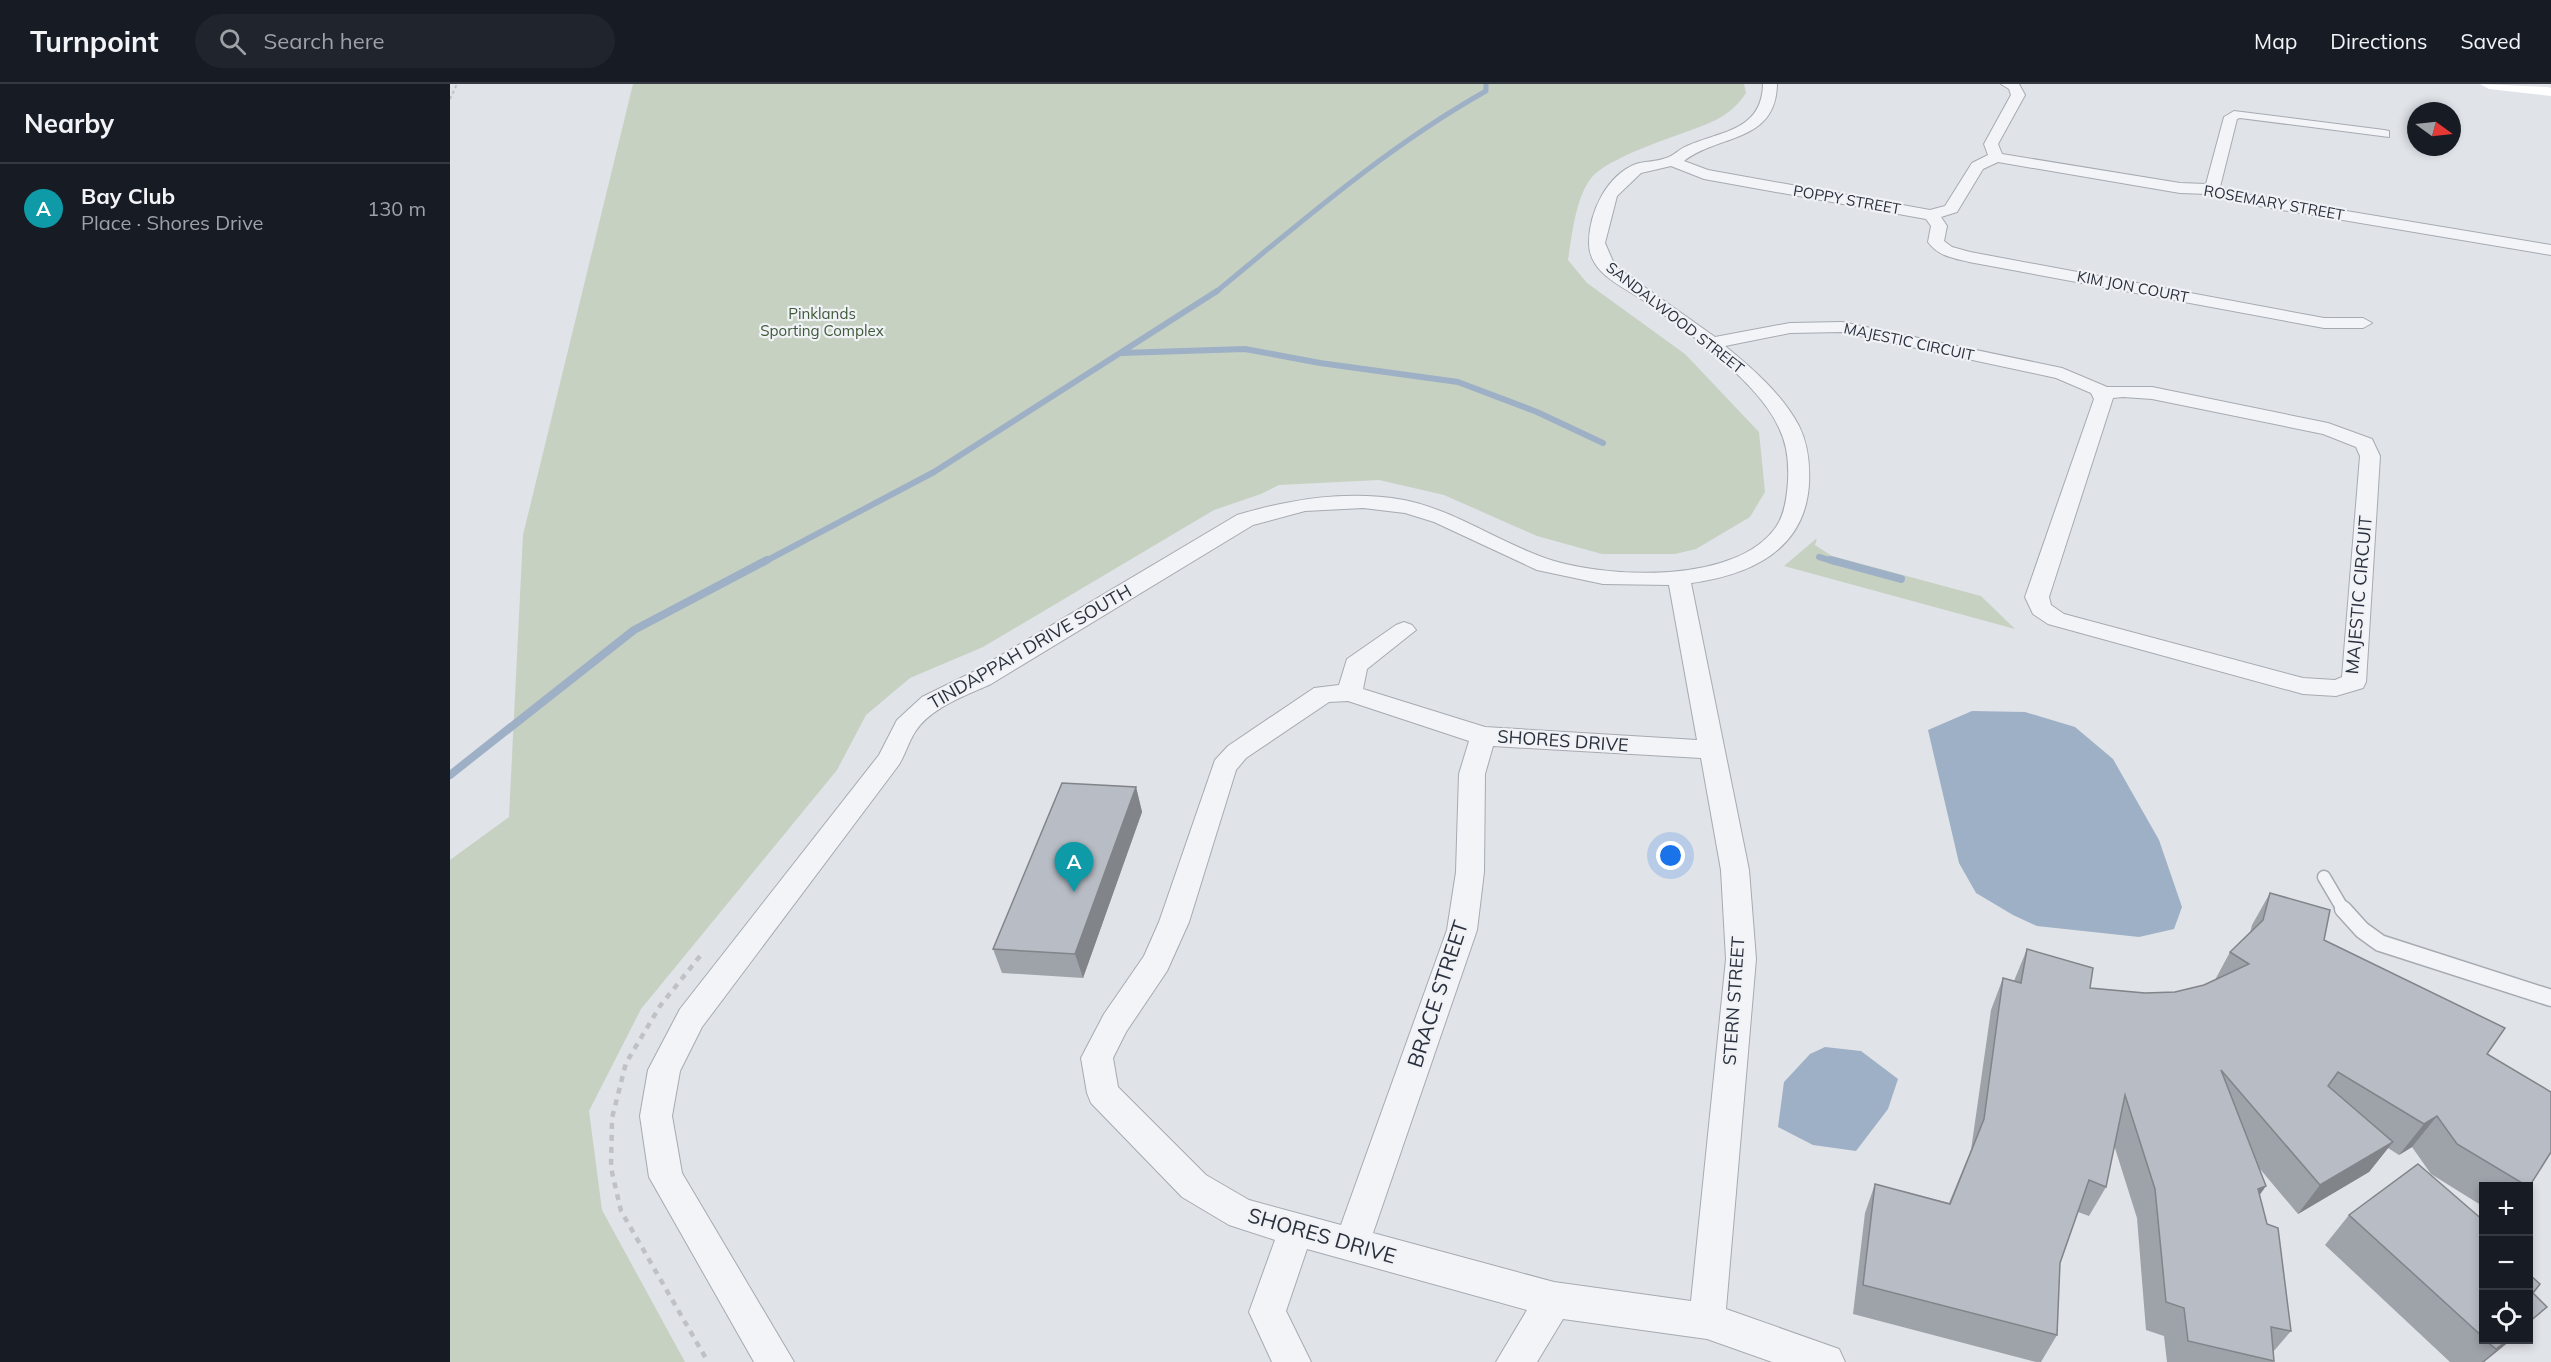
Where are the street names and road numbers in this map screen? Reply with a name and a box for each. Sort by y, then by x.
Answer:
street label: POPPY STREET [1792,181,1902,218]
street label: ROSEMARY STREET [2202,181,2346,224]
street label: SANDALWOOD STREET [1602,258,1748,377]
street label: KIM JON COURT [2076,266,2191,307]
street label: MAJESTIC CIRCUIT [1842,318,1976,365]
street label: MAJESTIC CIRCUIT [2340,515,2377,675]
street label: TINDAPPAH DRIVE SOUTH [924,579,1135,714]
street label: SHORES DRIVE [1497,724,1629,757]
street label: BRACE STREET [1401,917,1473,1070]
street label: STERN STREET [1718,936,1749,1066]
street label: SHORES DRIVE [1245,1201,1400,1269]

